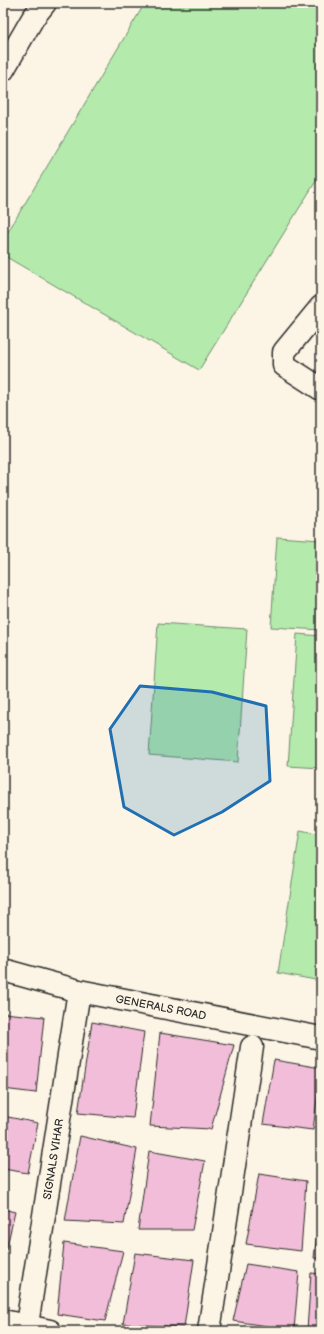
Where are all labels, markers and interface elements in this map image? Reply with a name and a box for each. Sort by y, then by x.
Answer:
street label: GENERALS ROAD [114,992,207,1023]
street label: SIGNALS VIHAR [41,1118,66,1200]

